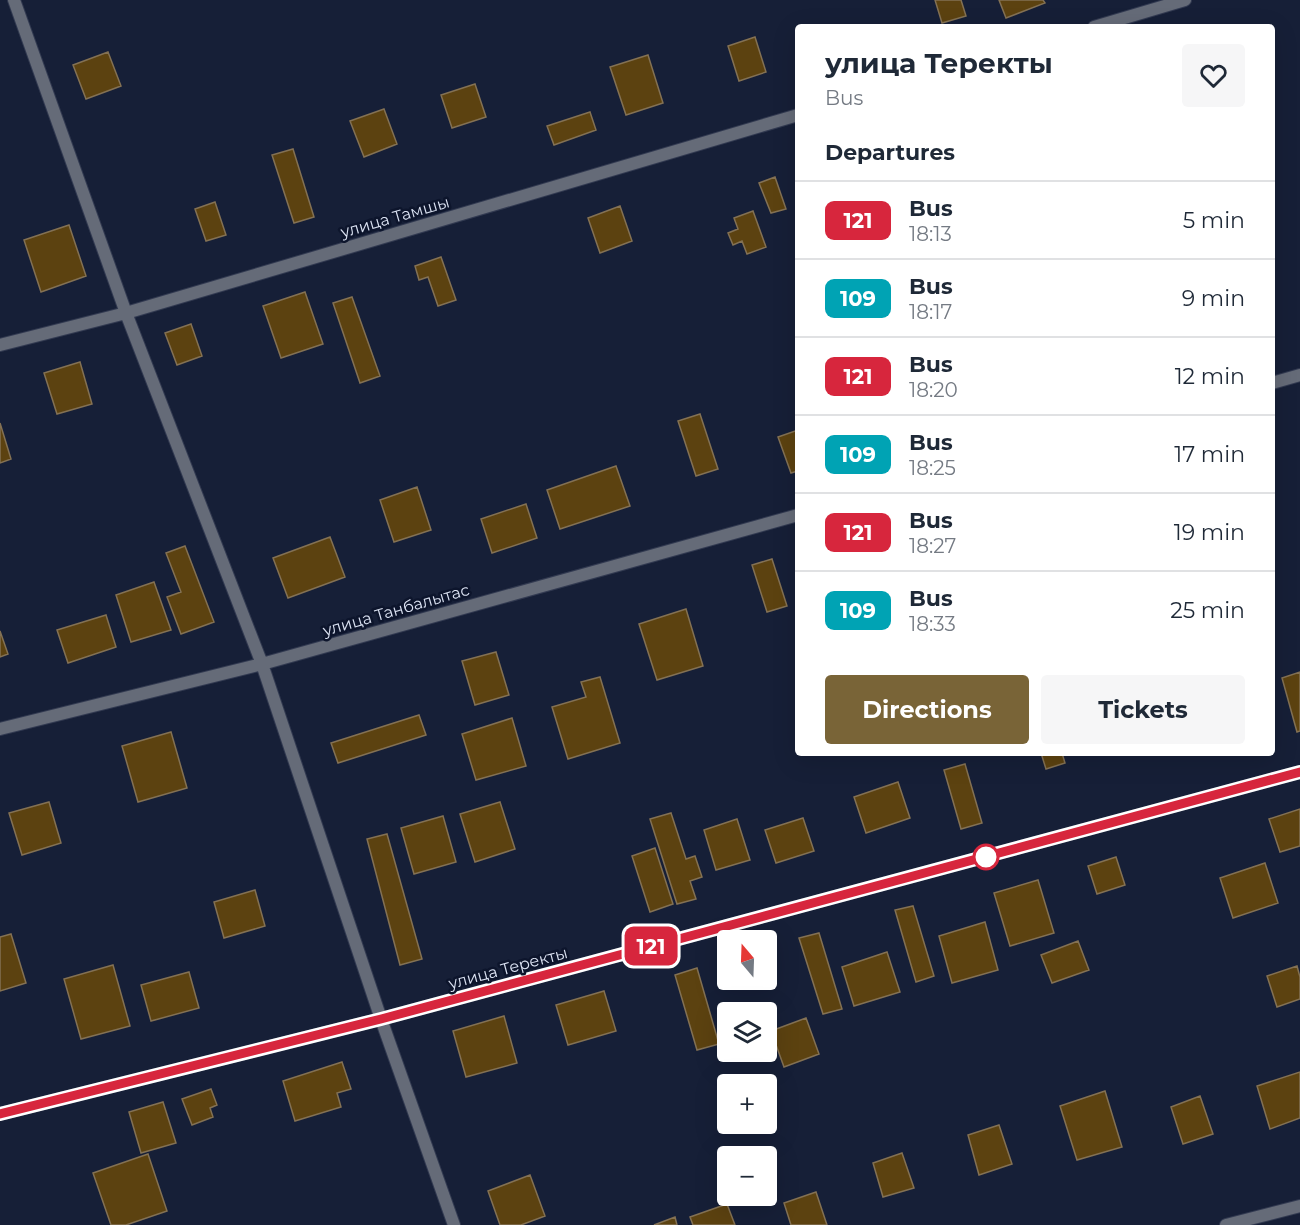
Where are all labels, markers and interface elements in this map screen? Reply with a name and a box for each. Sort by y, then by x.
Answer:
button: heart [1182,44,1245,107]
text: улица Теректы [825,46,1053,80]
text: Bus [825,86,863,110]
text: Departures [825,139,955,166]
street label: улица Тамшы [337,192,452,242]
text: Bus [909,195,953,222]
text: 5 min [1183,207,1245,234]
text: 121 [844,208,872,233]
text: 18:13 [909,222,952,246]
text: Bus [909,273,953,300]
text: 9 min [1182,285,1245,312]
text: 109 [840,286,876,311]
text: 18:17 [909,300,952,324]
text: Bus [909,351,953,378]
text: 12 min [1175,363,1245,390]
text: 121 [844,364,872,389]
text: 18:20 [909,378,958,402]
text: Bus [909,429,953,456]
text: 17 min [1174,441,1245,468]
text: 109 [840,442,876,467]
text: 18:25 [909,456,956,480]
text: Bus [909,507,953,534]
text: 19 min [1174,519,1245,546]
text: 121 [844,520,872,545]
text: 18:27 [909,534,956,558]
street label: улица Танбалытас [320,580,471,640]
text: Bus [909,585,953,612]
text: 25 min [1170,597,1245,624]
text: 109 [840,598,876,623]
text: 18:33 [909,612,956,636]
button: Directions [825,675,1029,744]
button: Tickets [1041,675,1245,744]
unlabelled marker [973,844,999,870]
line badge: 121 [616,926,686,966]
north arrow [717,930,777,990]
map controls [717,930,777,1206]
text: 121 [637,934,665,959]
street label: улица Теректы [445,943,570,993]
button: layers [717,1002,777,1062]
button: + [717,1074,777,1134]
button: − [717,1146,777,1206]

